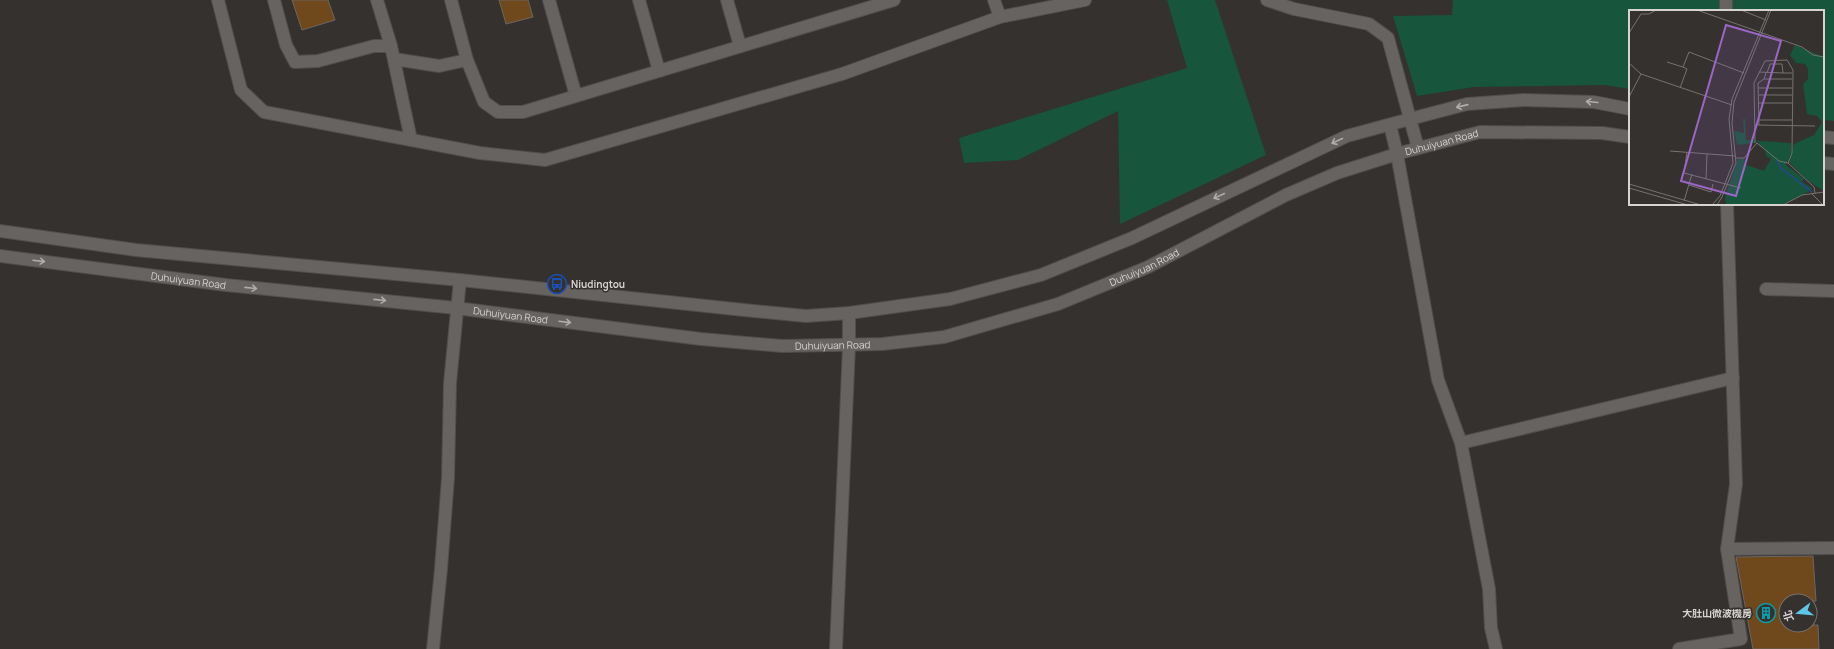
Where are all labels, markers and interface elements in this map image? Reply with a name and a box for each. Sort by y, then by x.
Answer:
inset map [1629,10,1824,205]
one-way arrow [1585,99,1598,106]
one-way arrow [1456,102,1469,110]
street label: Duhuiyuan Road [1403,126,1480,158]
one-way arrow [1331,138,1343,145]
one-way arrow [1214,193,1226,200]
street label: Duhuiyuan Road [1107,245,1181,289]
one-way arrow [32,257,45,265]
street label: Duhuiyuan Road [150,268,227,292]
bus stop icon: Niudingtou [546,273,568,295]
place label: Niudingtou [571,277,625,291]
one-way arrow [244,284,257,291]
one-way arrow [373,297,386,304]
street label: Duhuiyuan Road [472,303,549,327]
one-way arrow [558,318,571,326]
street label: Duhuiyuan Road [795,337,871,353]
north arrow [1778,593,1818,633]
building icon: 大肚山微波機房 [1755,602,1777,624]
place label: 大肚山微波機房 [1682,606,1752,620]
text: 北 [1779,609,1797,623]

